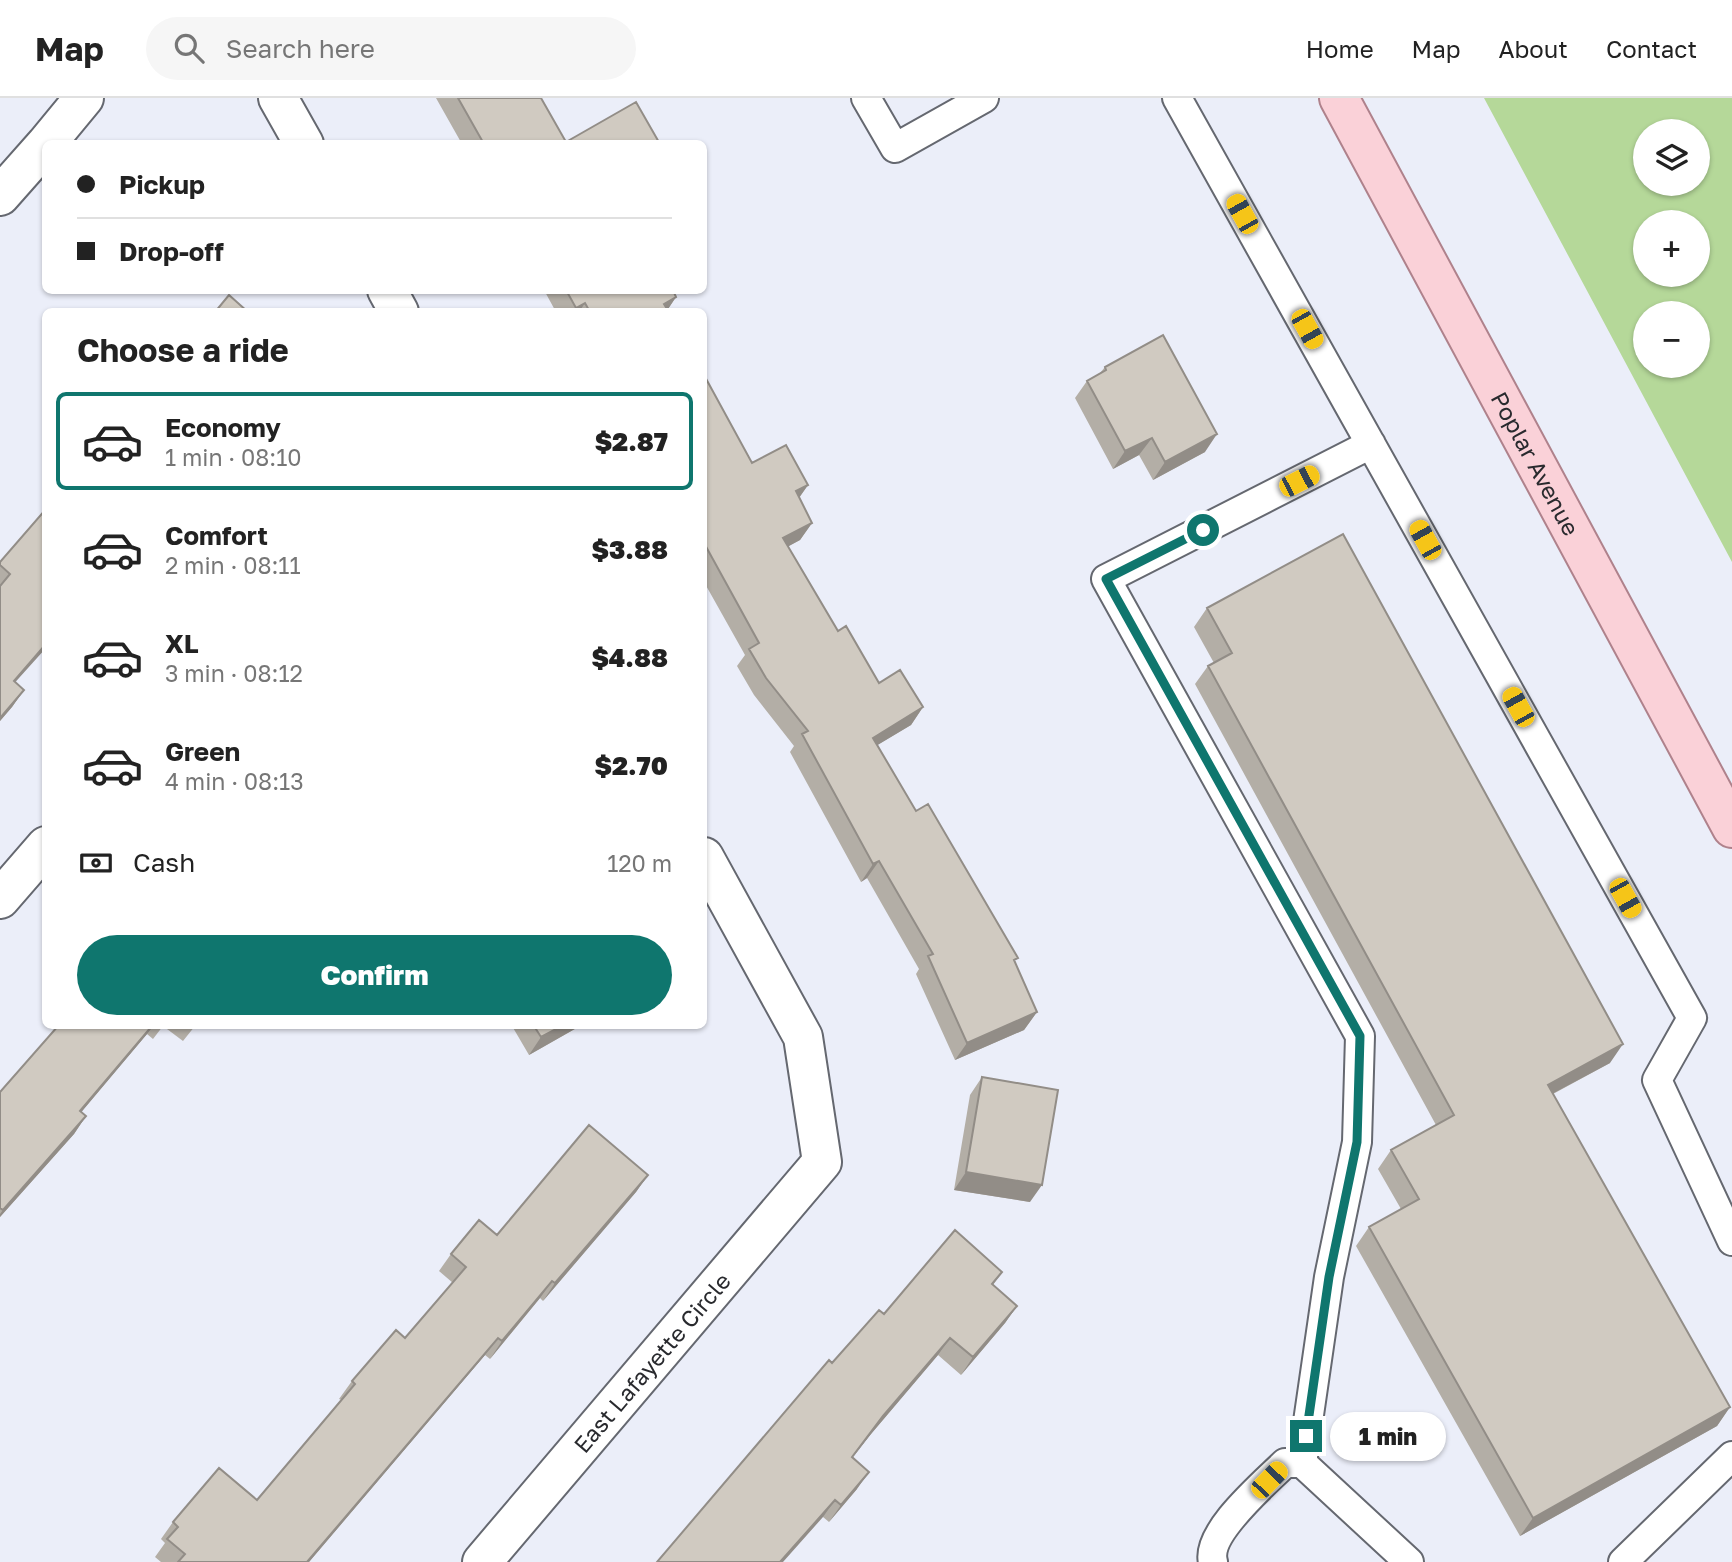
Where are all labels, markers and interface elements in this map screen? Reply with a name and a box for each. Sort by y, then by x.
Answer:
search box [146,17,636,80]
text: Map [35,29,104,68]
icon: search [170,29,208,67]
text: Search here [226,33,375,64]
text: Home [1306,34,1374,63]
text: Map [1412,34,1461,63]
text: About [1499,34,1568,63]
text: Contact [1606,34,1697,63]
map controls [1633,119,1710,378]
button: layers [1633,119,1710,196]
text: Pickup [119,169,205,200]
car [1223,191,1262,237]
button: + [1633,210,1710,287]
text: Drop-off [119,236,224,267]
button: − [1633,301,1710,378]
car [1288,306,1327,352]
text: Choose a ride [77,331,289,369]
street label: Poplar Avenue [1486,387,1586,540]
icon: car [81,410,144,473]
text: Economy [165,412,281,443]
text: $2.87 [595,426,668,457]
text: 1 min · 08:10 [165,443,302,471]
car [1276,462,1323,500]
route start [1187,514,1219,546]
car [1406,517,1445,563]
icon: car [81,518,144,581]
text: Comfort [165,520,268,551]
text: $3.88 [592,534,668,565]
text: 2 min · 08:11 [165,551,301,579]
icon: car [81,626,144,689]
text: XL [165,628,199,659]
text: $4.88 [591,642,668,673]
text: 3 min · 08:12 [165,659,303,687]
car [1499,684,1538,730]
icon: car [81,734,144,797]
text: Green [165,736,240,767]
text: $2.70 [594,750,668,781]
text: 4 min · 08:13 [165,767,304,795]
icon: cash [77,844,115,882]
text: Cash [133,847,195,878]
text: 120 m [607,849,672,877]
car [1606,875,1645,921]
button: Confirm [77,935,672,1015]
street label: East Lafayette Circle [567,1267,736,1458]
callout: 1 min [1330,1412,1446,1460]
route end [1290,1420,1322,1452]
text: 1 min [1359,1422,1417,1450]
car [1247,1458,1292,1502]

